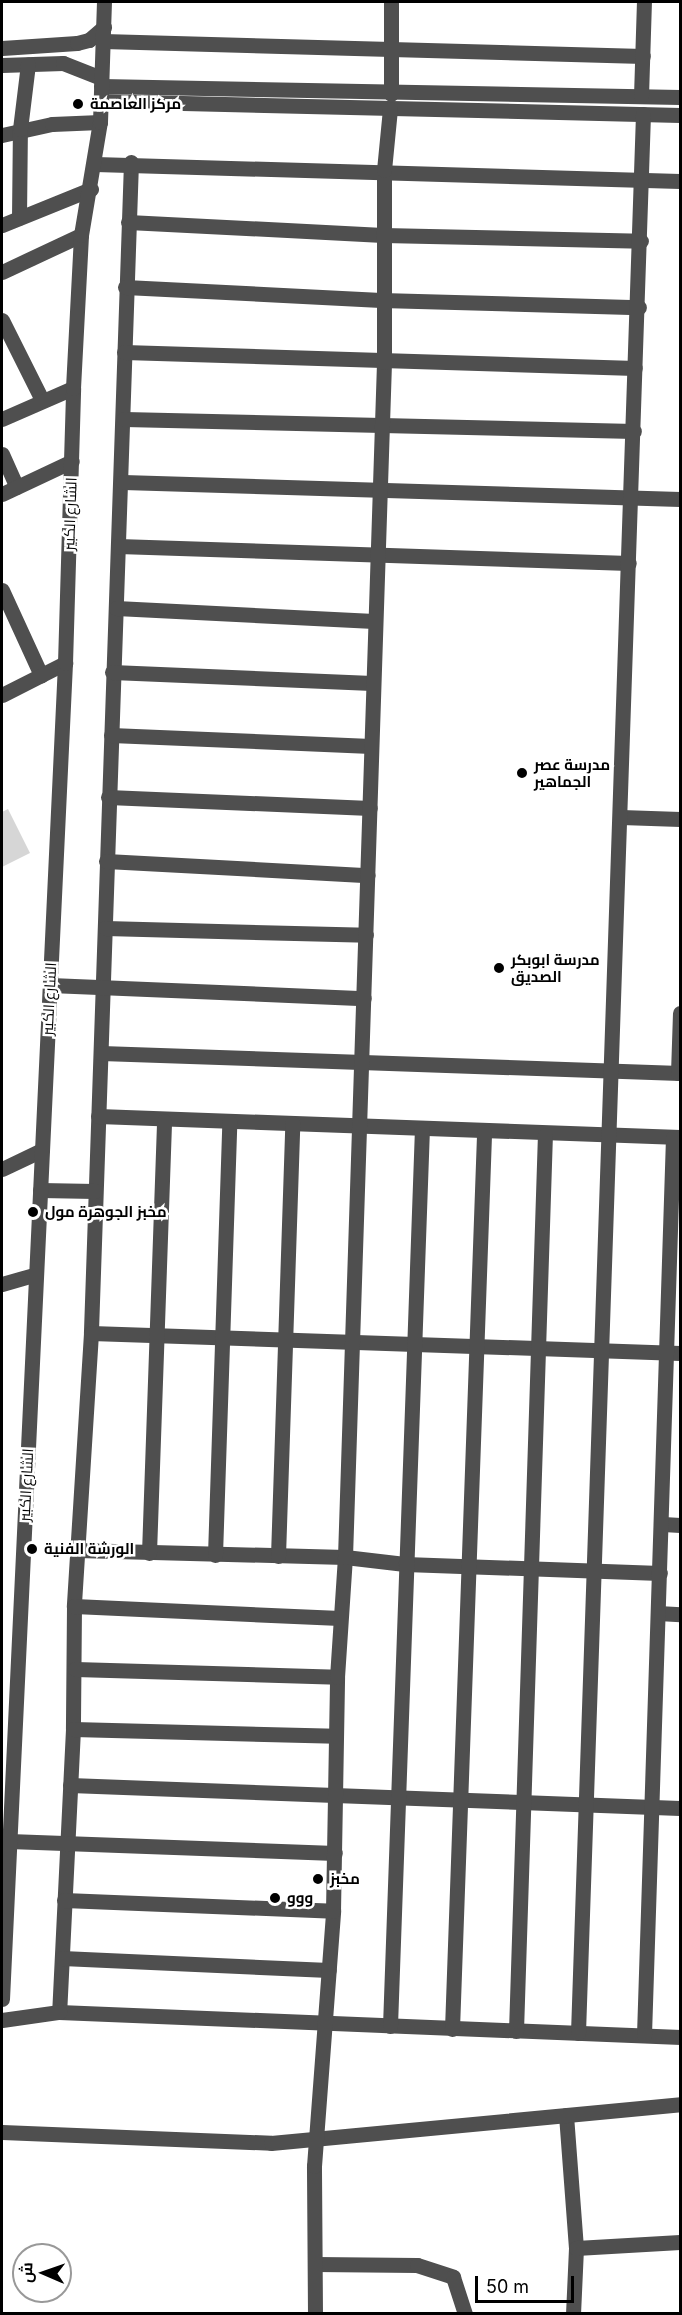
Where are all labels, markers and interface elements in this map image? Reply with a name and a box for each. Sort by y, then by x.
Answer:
place label: مركز العاصمة [90,95,181,113]
marker: مركز العاصمة [71,97,85,111]
street label: الشارع الكبير [60,477,80,551]
place label: مدرسة عصر الجماهير [534,755,610,790]
marker: مدرسة عصر الجماهير [515,766,529,780]
place label: مدرسة ابوبكر الصديق [511,950,600,985]
marker: مدرسة ابوبكر الصديق [492,961,506,975]
street label: الشارع الكبير [38,962,60,1036]
place label: مخبز الجوهرة مول [45,1203,167,1221]
marker: مخبز الجوهرة مول [26,1205,40,1219]
street label: الشارع الكبير [15,1448,37,1522]
place label: الورشة الفنية [44,1540,134,1558]
marker: الورشة الفنية [25,1542,39,1556]
place label: مخبز [330,1870,360,1888]
marker: مخبز [311,1872,325,1886]
place label: ووو [287,1889,313,1907]
marker: ووو [268,1891,282,1905]
north arrow [12,2243,72,2303]
text: ش [16,2262,36,2283]
scale bar [478,2264,577,2302]
text: 50 m [486,2276,529,2297]

